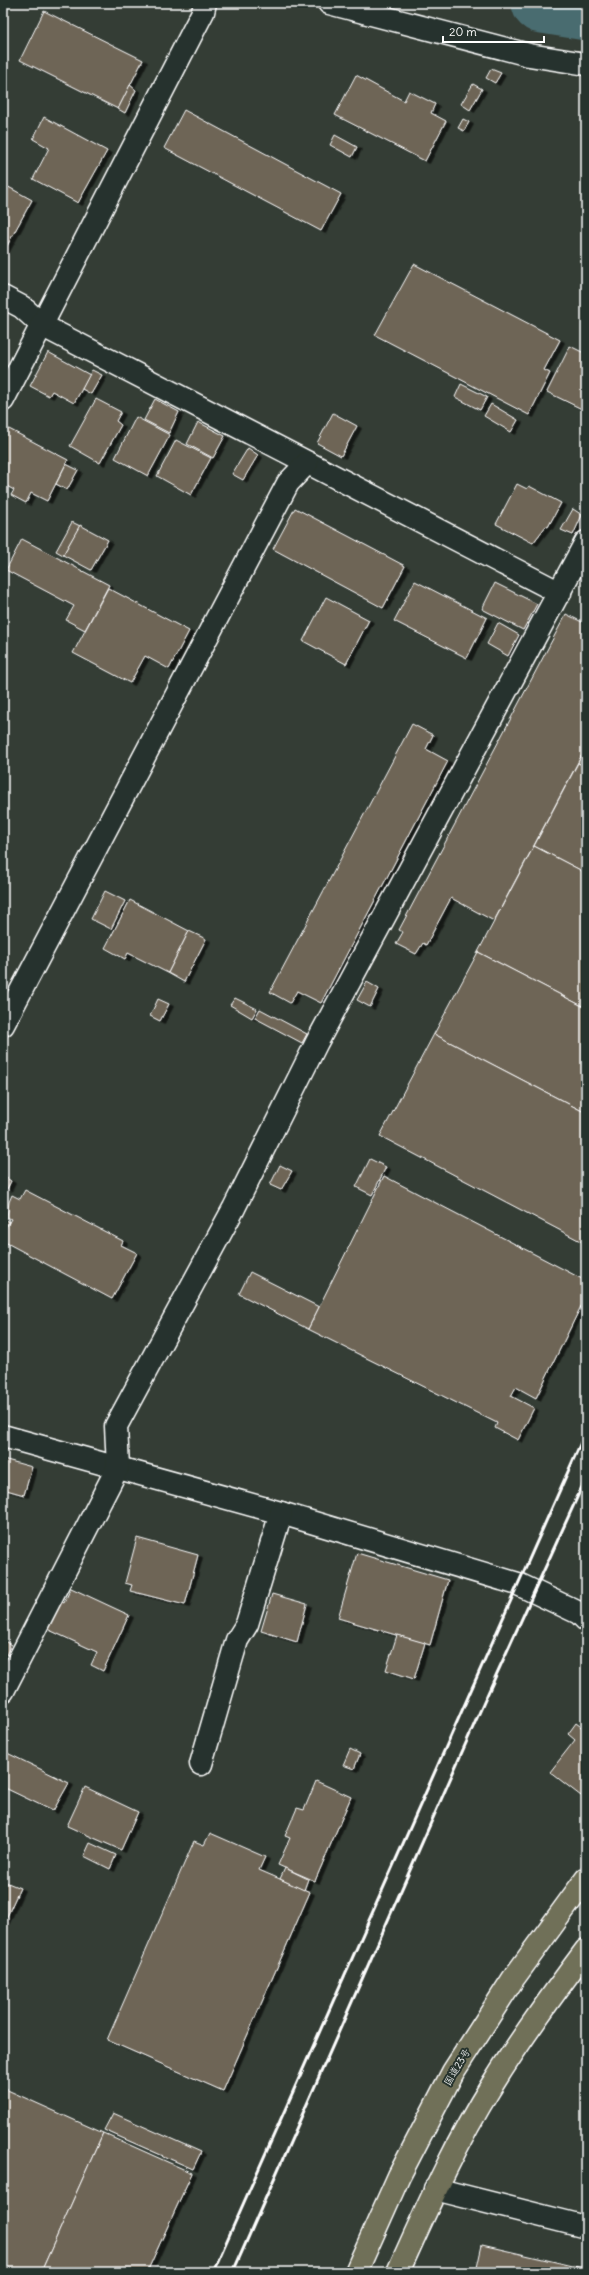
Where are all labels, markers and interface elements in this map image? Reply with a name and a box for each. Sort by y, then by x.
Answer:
scale bar [443,18,544,44]
text: 20 m [449,24,477,39]
street label: 国道23号 [441,2046,473,2088]

